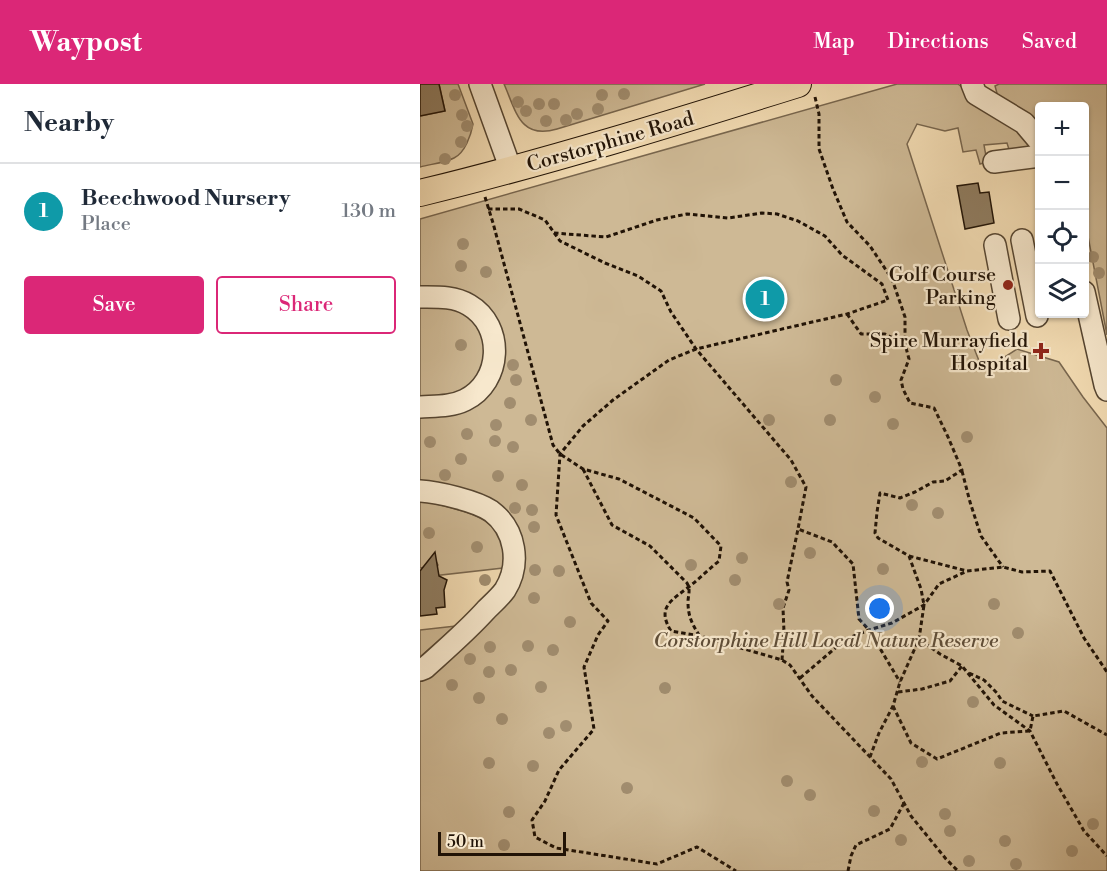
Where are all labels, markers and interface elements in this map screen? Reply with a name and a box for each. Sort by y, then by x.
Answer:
text: Waypost [30,25,142,60]
text: Map [813,29,855,55]
text: Directions [888,29,989,55]
text: Saved [1022,29,1077,55]
map controls [1035,102,1089,318]
button: + [1035,102,1089,156]
street label: Corstorphine Road [524,106,697,178]
text: Nearby [24,107,114,139]
button: − [1035,156,1089,210]
text: Beechwood Nursery [81,185,290,212]
text: 1 [39,199,48,224]
text: 130 m [341,199,396,224]
button: locate [1035,210,1089,264]
text: Place [81,212,131,237]
place label: Golf Course Parking [889,263,997,311]
button: layers [1035,264,1089,318]
button: Save [24,276,204,334]
button: Share [216,276,396,334]
pin: 1 [746,276,784,322]
marker: Golf Course Parking [1001,278,1015,292]
place label: Spire Murrayfield Hospital [870,329,1029,377]
marker: Spire Murrayfield Hospital [1032,342,1050,360]
your location [865,594,894,623]
park label: Corstorphine Hill Local Nature Reserve [654,629,999,654]
scale bar [438,829,566,856]
text: 50 m [447,832,484,852]

